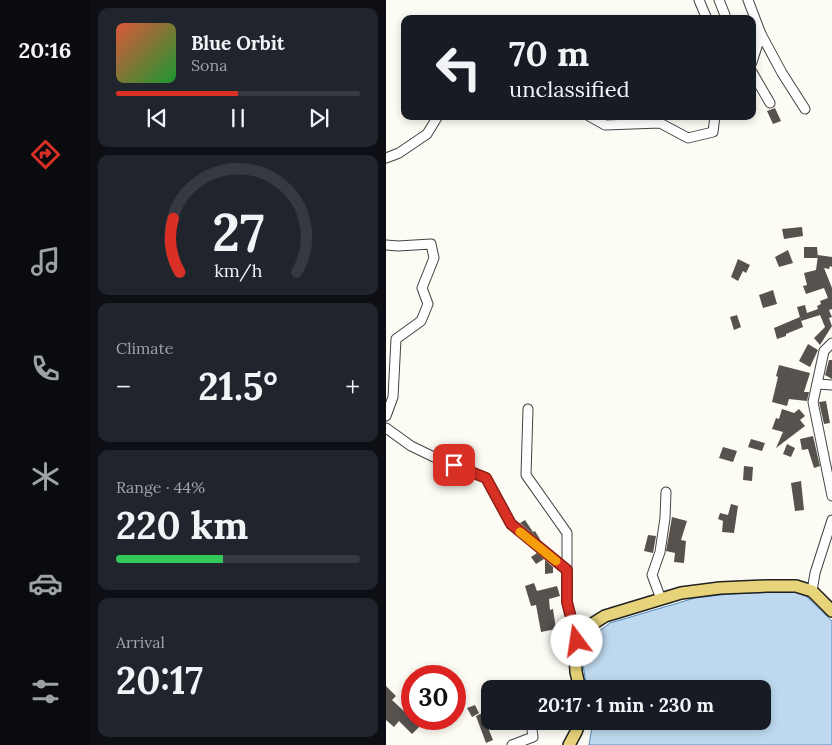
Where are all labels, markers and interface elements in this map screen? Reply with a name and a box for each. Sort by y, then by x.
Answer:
text: Blue Orbit [191,31,285,55]
text: 70 m [509,31,589,76]
icon: left [426,35,491,100]
text: 20:16 [19,36,71,64]
text: Sona [191,55,227,75]
text: unclassified [509,75,630,103]
icon: previous [143,104,171,132]
icon: pause [224,104,252,132]
icon: next [305,104,333,132]
icon: directions [28,137,63,172]
text: 27 [212,199,264,265]
icon: music [28,244,63,279]
text: km/h [214,259,262,282]
text: Climate [116,338,173,358]
icon: phone [28,351,63,386]
text: 21.5° [198,362,278,410]
text: − [116,369,131,405]
text: + [345,369,360,405]
pin [433,444,475,486]
icon: arrive [440,451,468,479]
icon: climate [28,459,63,494]
text: Range · 44% [116,477,205,497]
text: 220 km [116,501,248,549]
icon: car [28,566,63,601]
position arrow [550,614,602,666]
text: Arrival [116,632,165,652]
text: 20:17 [116,656,203,704]
speed limit sign: 30 [401,665,466,730]
icon: filters [28,674,63,709]
text: 20:17 · 1 min · 230 m [538,693,714,717]

